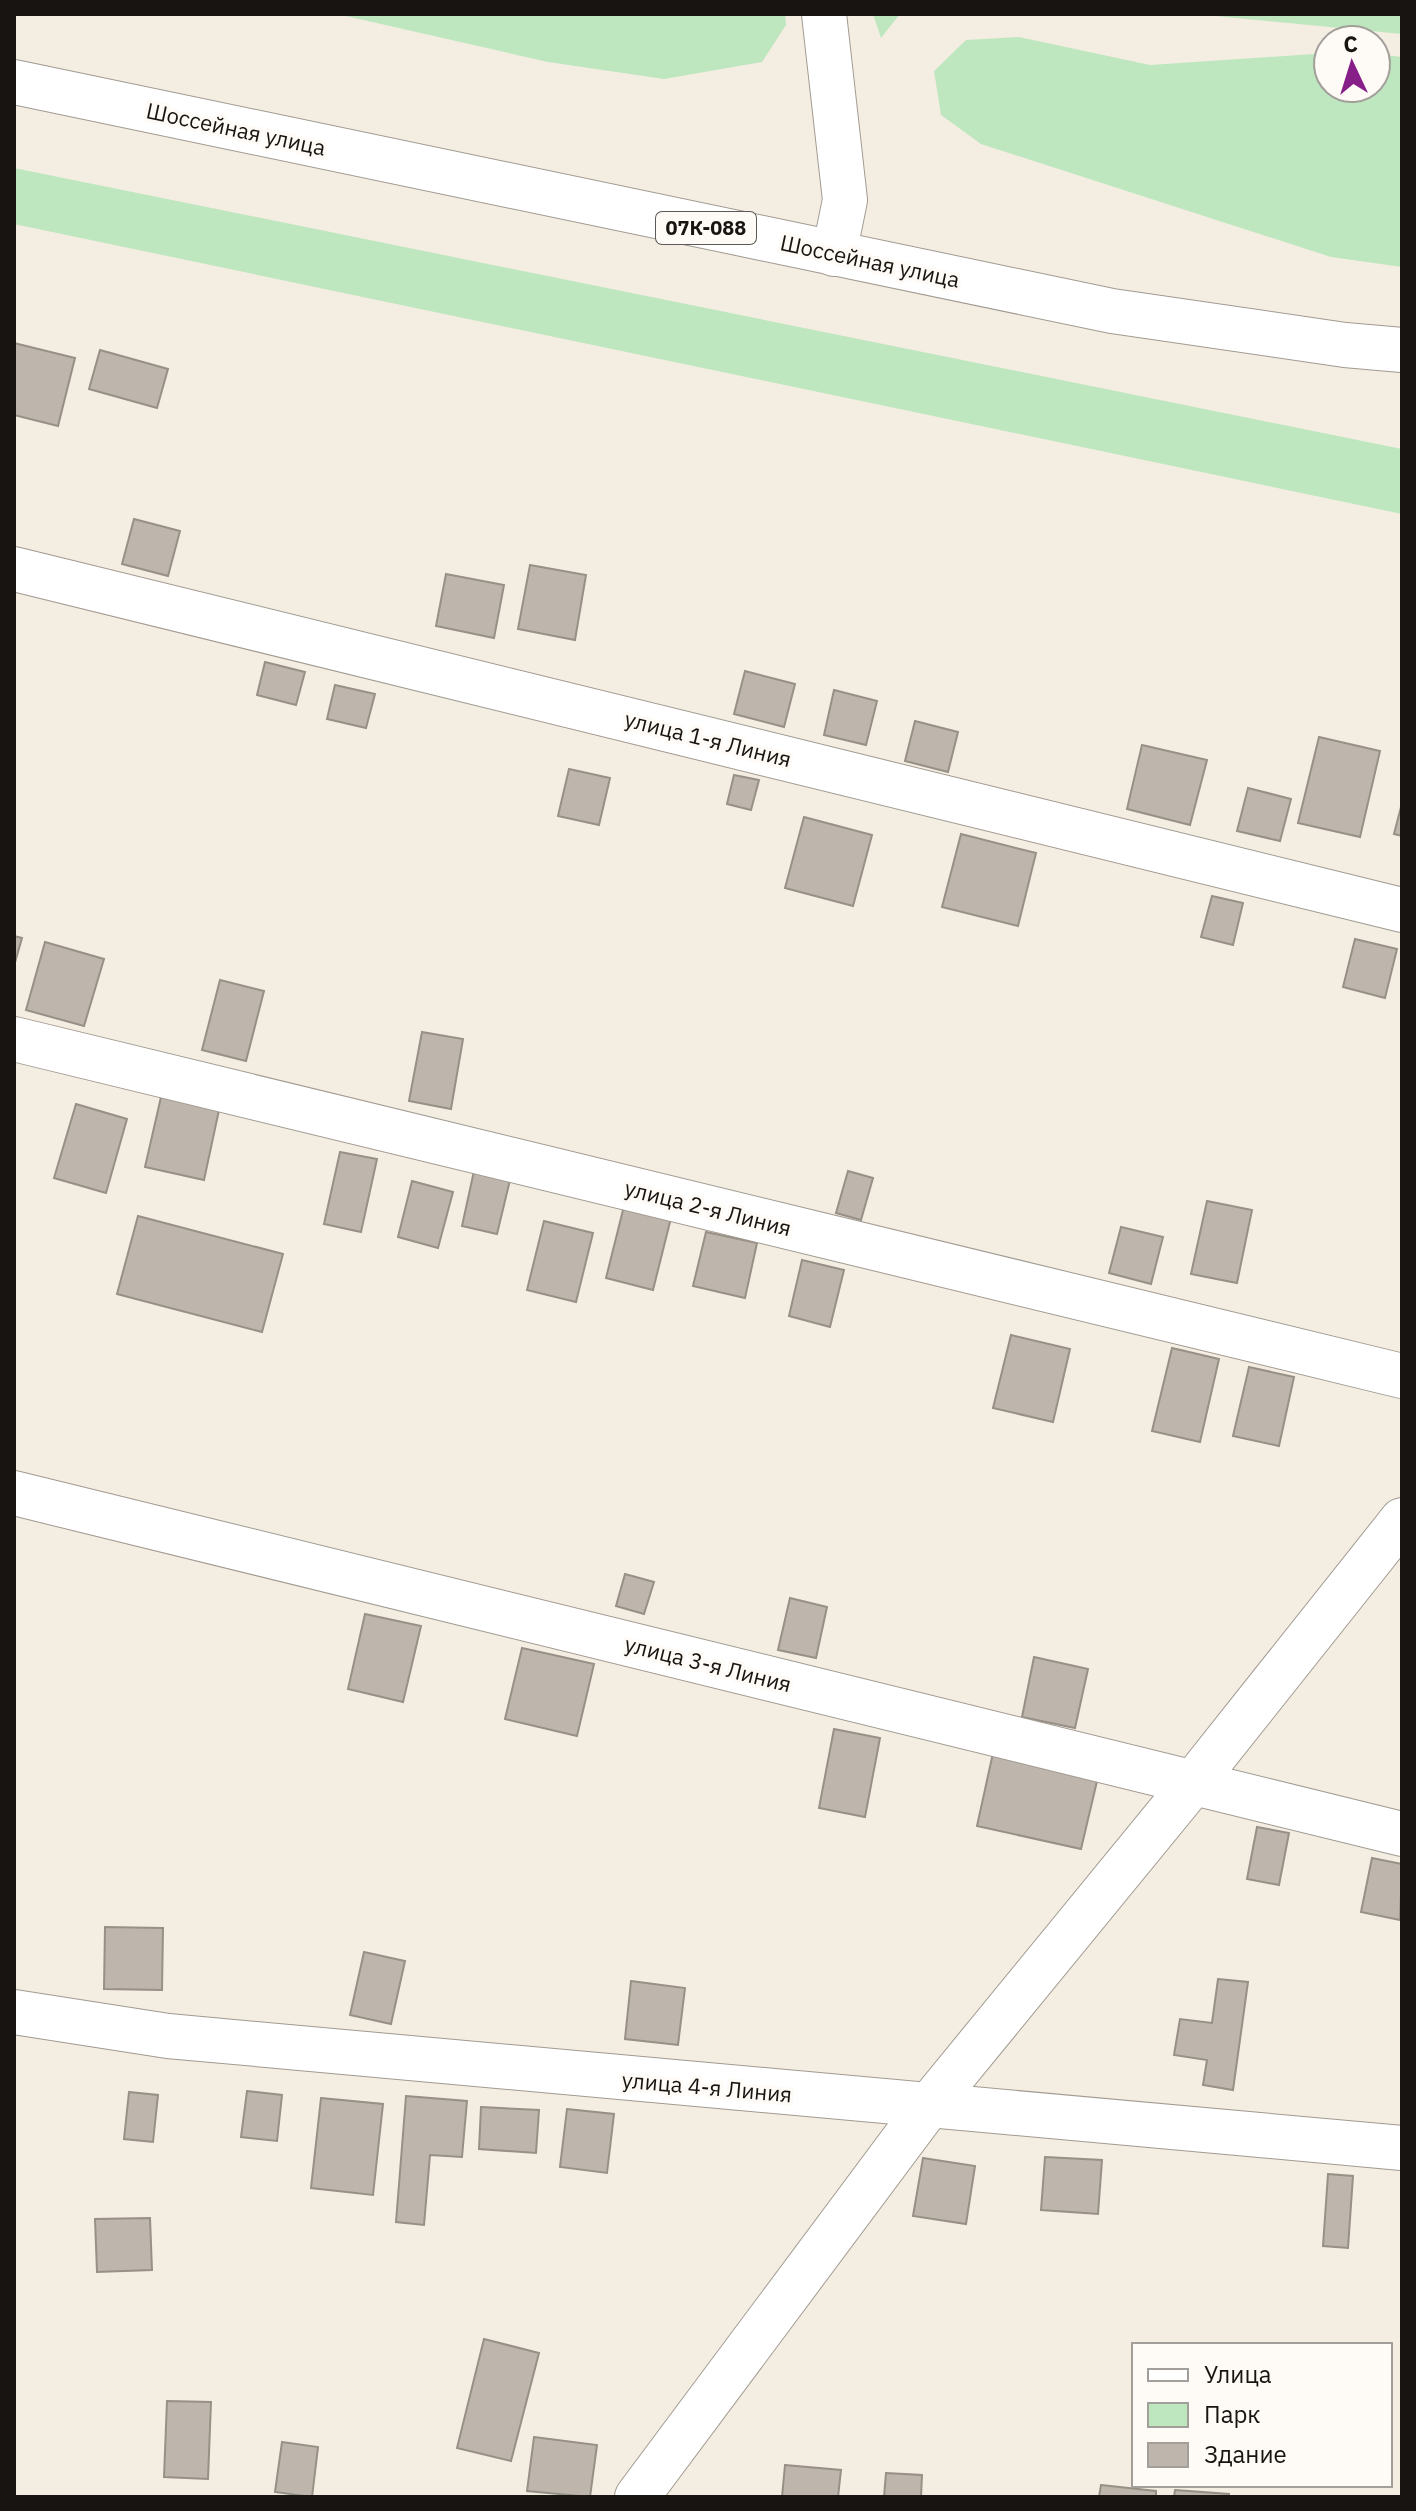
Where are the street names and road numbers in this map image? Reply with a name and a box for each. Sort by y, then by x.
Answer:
street label: Шоссейная улица [144,95,329,162]
road number: 07К-088 [656,212,756,244]
street label: Шоссейная улица [778,227,963,294]
street label: улица 1-я Линия [622,704,794,773]
street label: улица 2-я Линия [622,1173,794,1242]
street label: улица 3-я Линия [622,1629,794,1698]
street label: улица 4-я Линия [621,2065,793,2108]

